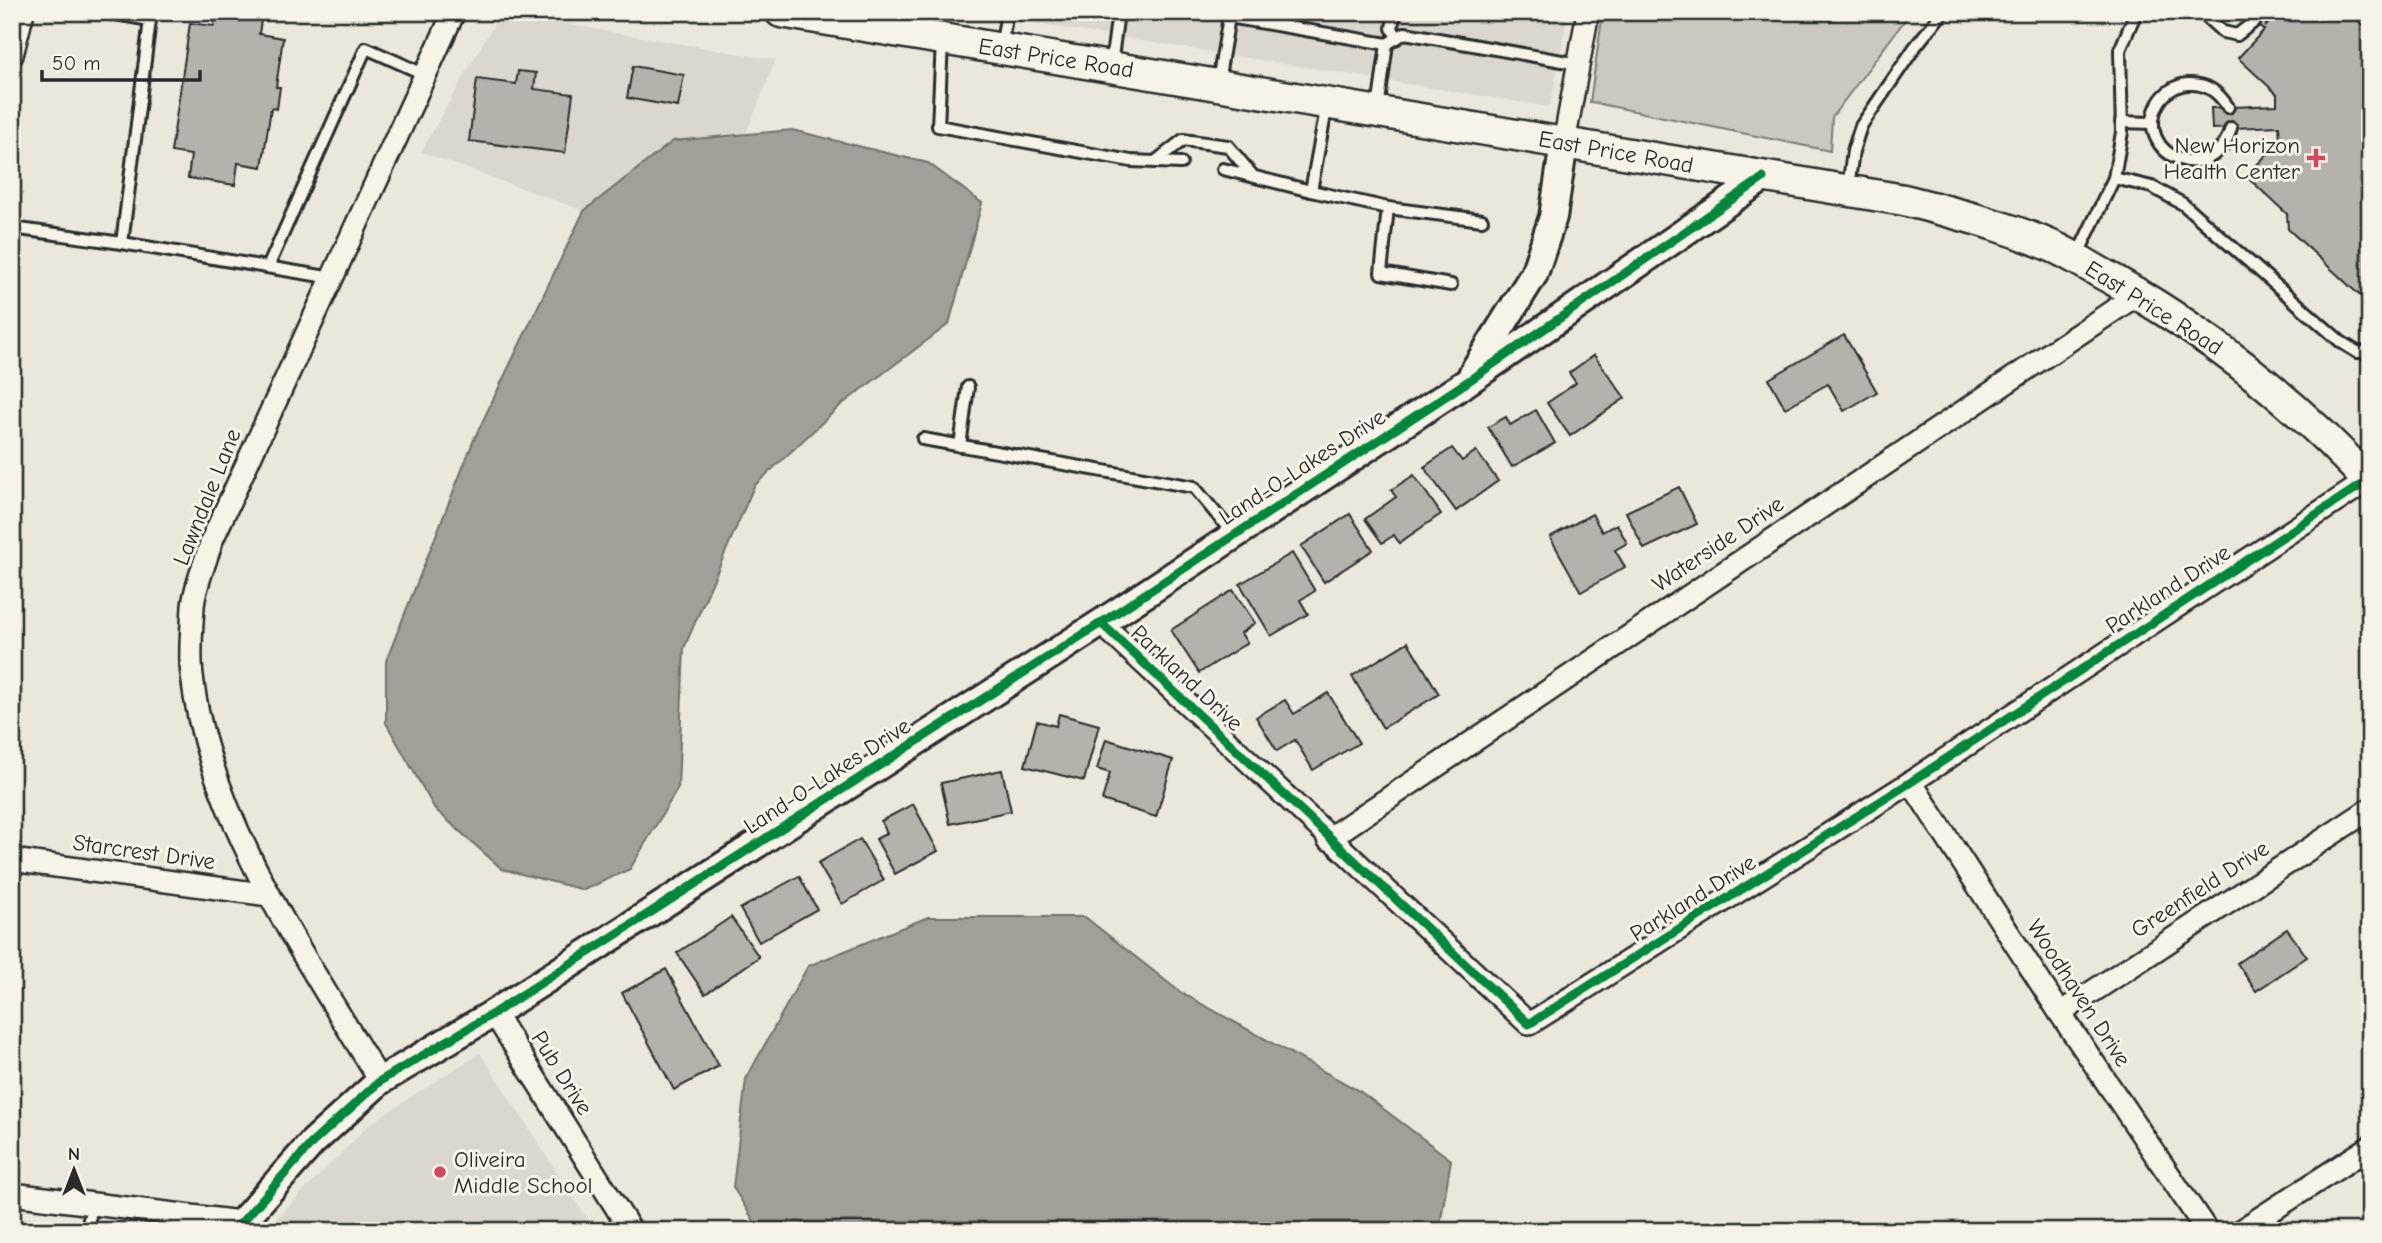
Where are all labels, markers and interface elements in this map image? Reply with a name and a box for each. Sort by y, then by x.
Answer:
street label: East Price Road [976,32,1136,84]
scale bar [42,38,200,82]
text: 50 m [52,51,101,75]
street label: East Price Road [1536,125,1696,179]
place label: New Horizon Health Center [2163,132,2301,185]
marker: New Horizon Health Center [2306,148,2326,168]
street label: East Price Road [2080,255,2228,361]
street label: Land-O-Lakes Drive [1214,403,1390,531]
street label: Lawndale Lane [167,425,247,569]
street label: Waterside Drive [1647,490,1789,598]
street label: Parkland Drive [2101,539,2235,639]
street label: Parkland Drive [1125,619,1249,737]
street label: Land-O-Lakes Drive [739,712,915,840]
street label: Starcrest Drive [71,829,217,875]
street label: Greenfield Drive [2126,835,2274,943]
street label: Parkland Drive [1625,849,1761,947]
street label: Woodhaven Drive [2021,914,2137,1072]
street label: Pub Drive [526,1026,598,1120]
north arrow [38,1134,108,1204]
text: N [68,1143,80,1165]
place label: Oliveira Middle School [454,1146,593,1199]
marker: Oliveira Middle School [432,1164,448,1180]

